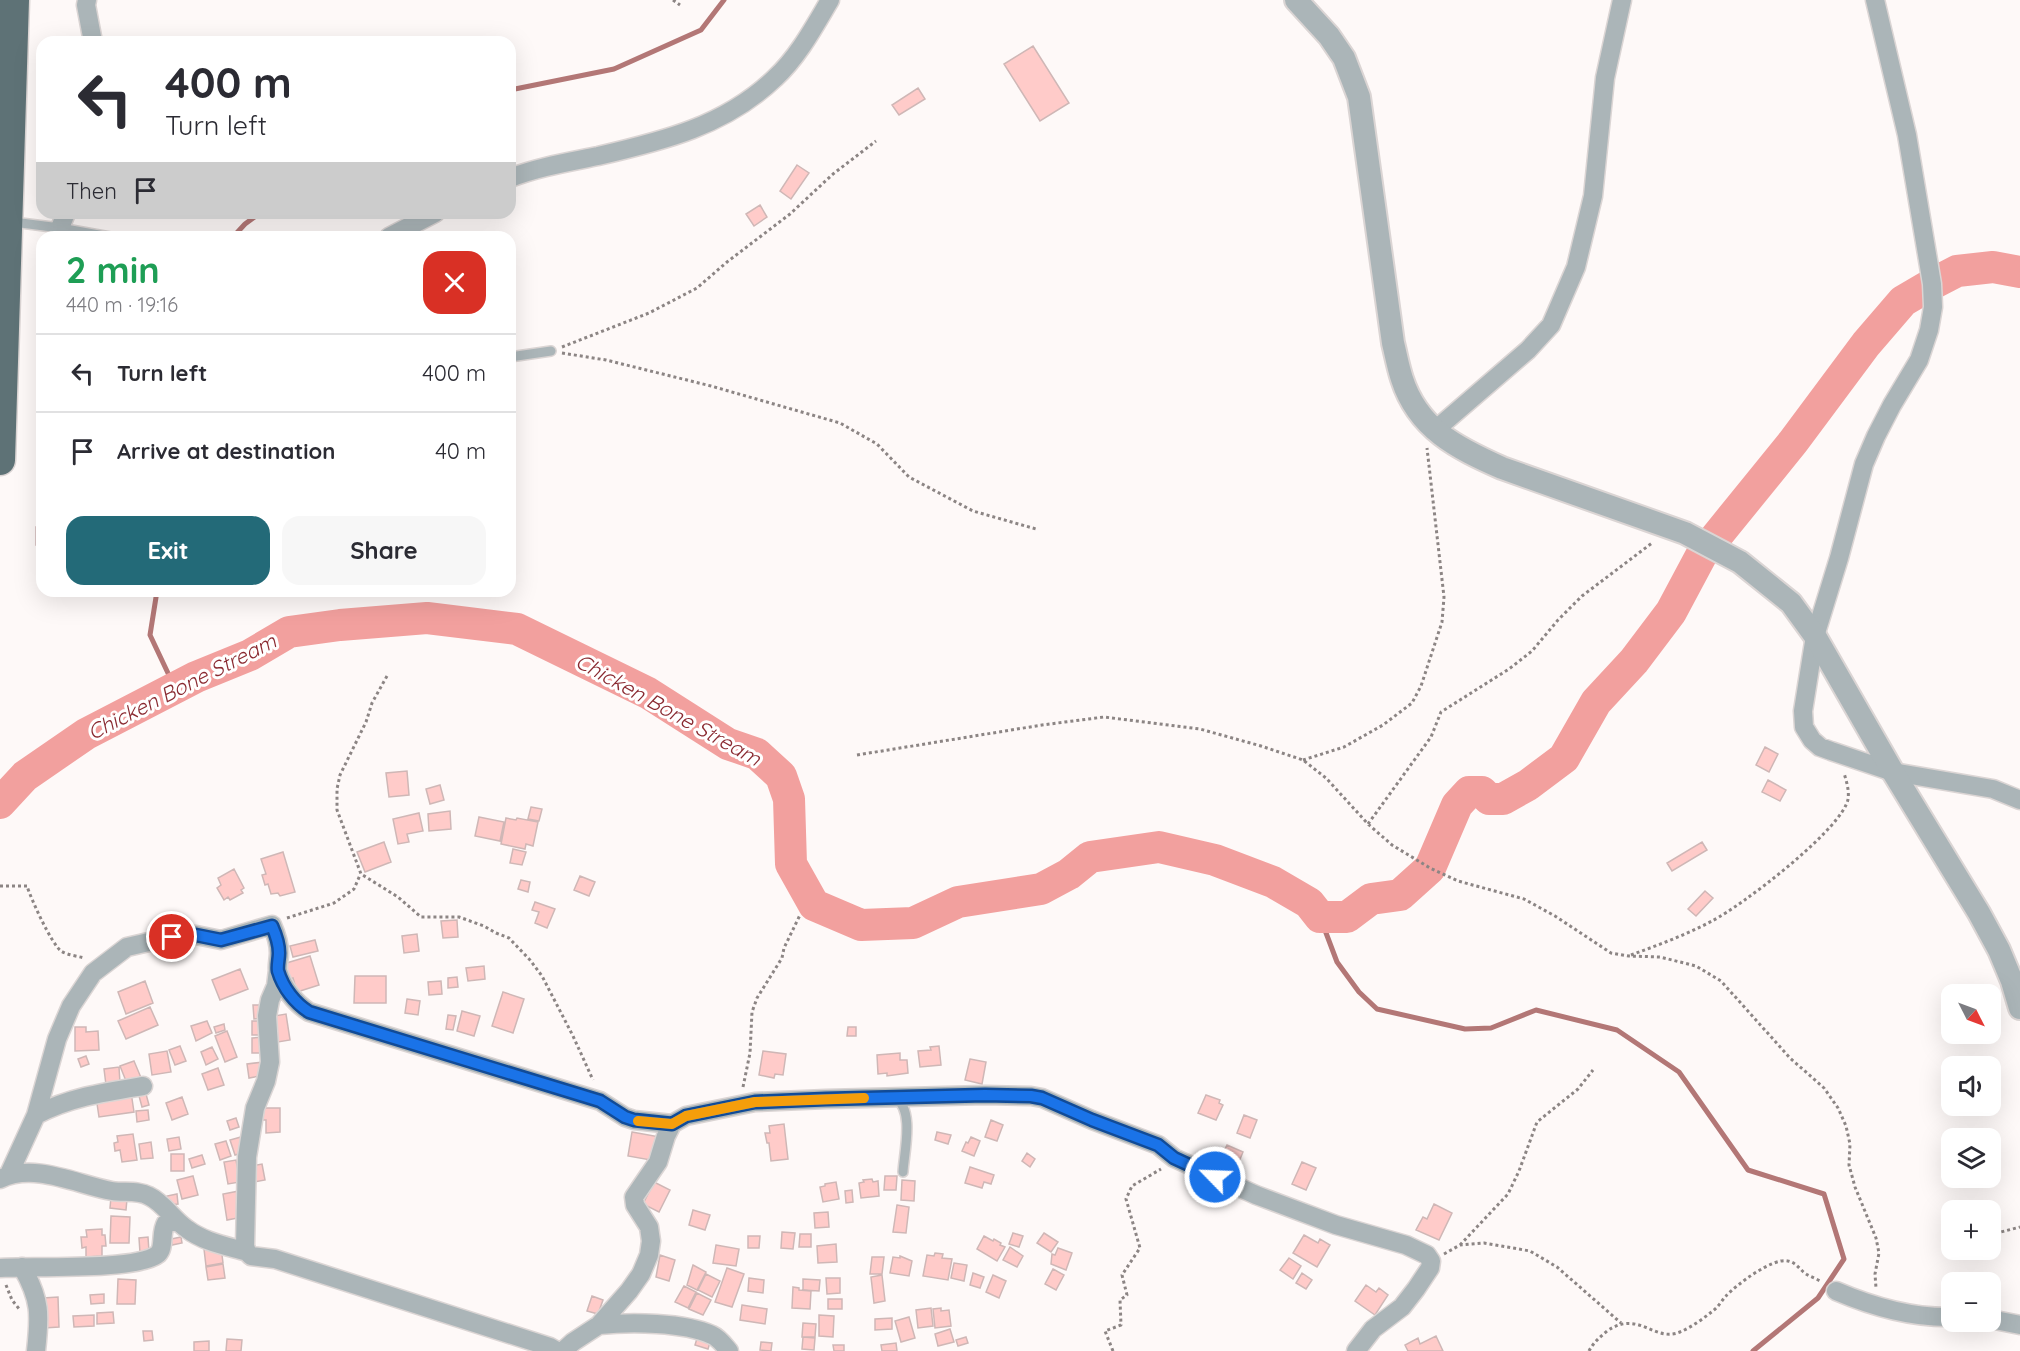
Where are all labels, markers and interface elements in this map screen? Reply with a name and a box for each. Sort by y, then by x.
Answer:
text: 400 m [165,56,292,109]
icon: left [66,60,144,138]
text: Turn left [165,108,267,142]
icon: arrive [129,174,162,207]
text: Then [66,177,117,205]
text: 2 min [66,247,160,292]
button: close [423,251,486,314]
text: 440 m · 19:16 [66,292,178,317]
icon: left [66,357,99,390]
text: Turn left [117,359,207,387]
text: 400 m [422,359,486,387]
icon: arrive [66,435,99,468]
text: Arrive at destination [117,437,335,465]
text: 40 m [435,437,486,465]
button: Exit [66,516,270,585]
button: Share [282,516,486,585]
water label: Chicken Bone Stream [83,627,281,745]
water label: Chicken Bone Stream [571,647,766,771]
pin [146,911,197,962]
icon: arrive [155,920,188,953]
north arrow [1941,984,2001,1044]
map controls [1941,984,2001,1332]
button: sound [1941,1056,2001,1116]
button: layers [1941,1128,2001,1188]
position arrow [1183,1145,1247,1209]
button: + [1941,1200,2001,1260]
button: − [1941,1272,2001,1332]

